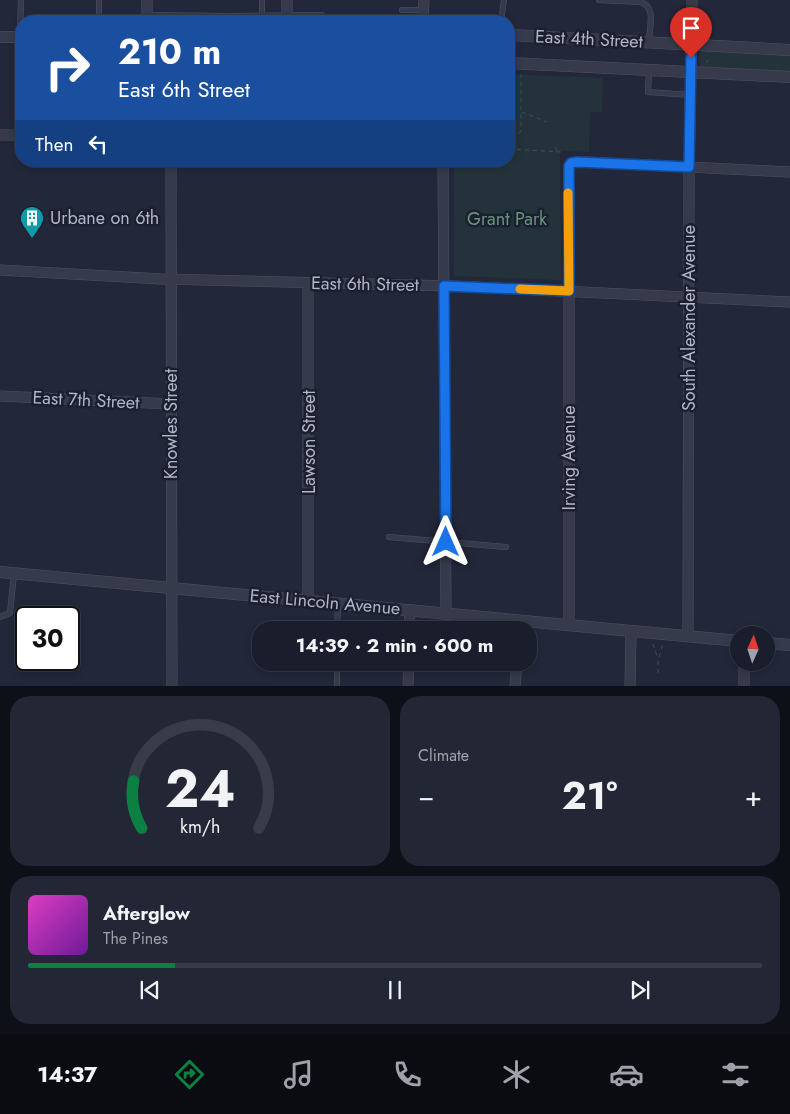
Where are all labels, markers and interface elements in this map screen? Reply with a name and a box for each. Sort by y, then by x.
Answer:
pin [670,7,712,58]
icon: arrive [677,14,705,42]
street label: East 4th Street [534,23,644,55]
text: 210 m [118,27,221,77]
icon: right [35,35,100,100]
text: East 6th Street [118,73,250,105]
icon: left [84,130,112,158]
text: Then [35,131,74,158]
building icon: Urbane on 6th [19,205,45,239]
place label: Urbane on 6th [50,205,159,231]
park label: Grant Park [467,206,547,232]
street label: South Alexander Avenue [676,225,702,411]
street label: East 6th Street [311,270,420,298]
street label: Knowles Street [158,368,184,479]
street label: East 7th Street [32,384,141,416]
street label: Lawson Street [296,389,322,494]
street label: Irving Avenue [556,406,582,510]
position arrow [419,515,471,567]
street label: East Lincoln Avenue [249,582,401,622]
speed limit sign: 30 [15,606,80,671]
north arrow [730,626,775,671]
map controls [730,626,775,671]
text: 14:39 · 2 min · 600 m [296,632,493,659]
text: Climate [418,744,469,767]
text: 24 [165,751,235,827]
text: 21° [562,768,617,823]
text: − [418,776,435,817]
text: + [745,776,762,817]
text: km/h [180,814,220,840]
text: Afterglow [103,900,190,927]
text: The Pines [103,927,168,950]
icon: previous [136,976,164,1004]
icon: pause [381,976,409,1004]
icon: next [626,976,654,1004]
icon: directions [172,1057,207,1092]
icon: music [281,1057,316,1092]
icon: phone [390,1057,425,1092]
icon: climate [499,1057,534,1092]
icon: car [609,1057,644,1092]
icon: filters [718,1057,753,1092]
text: 14:37 [37,1058,97,1090]

